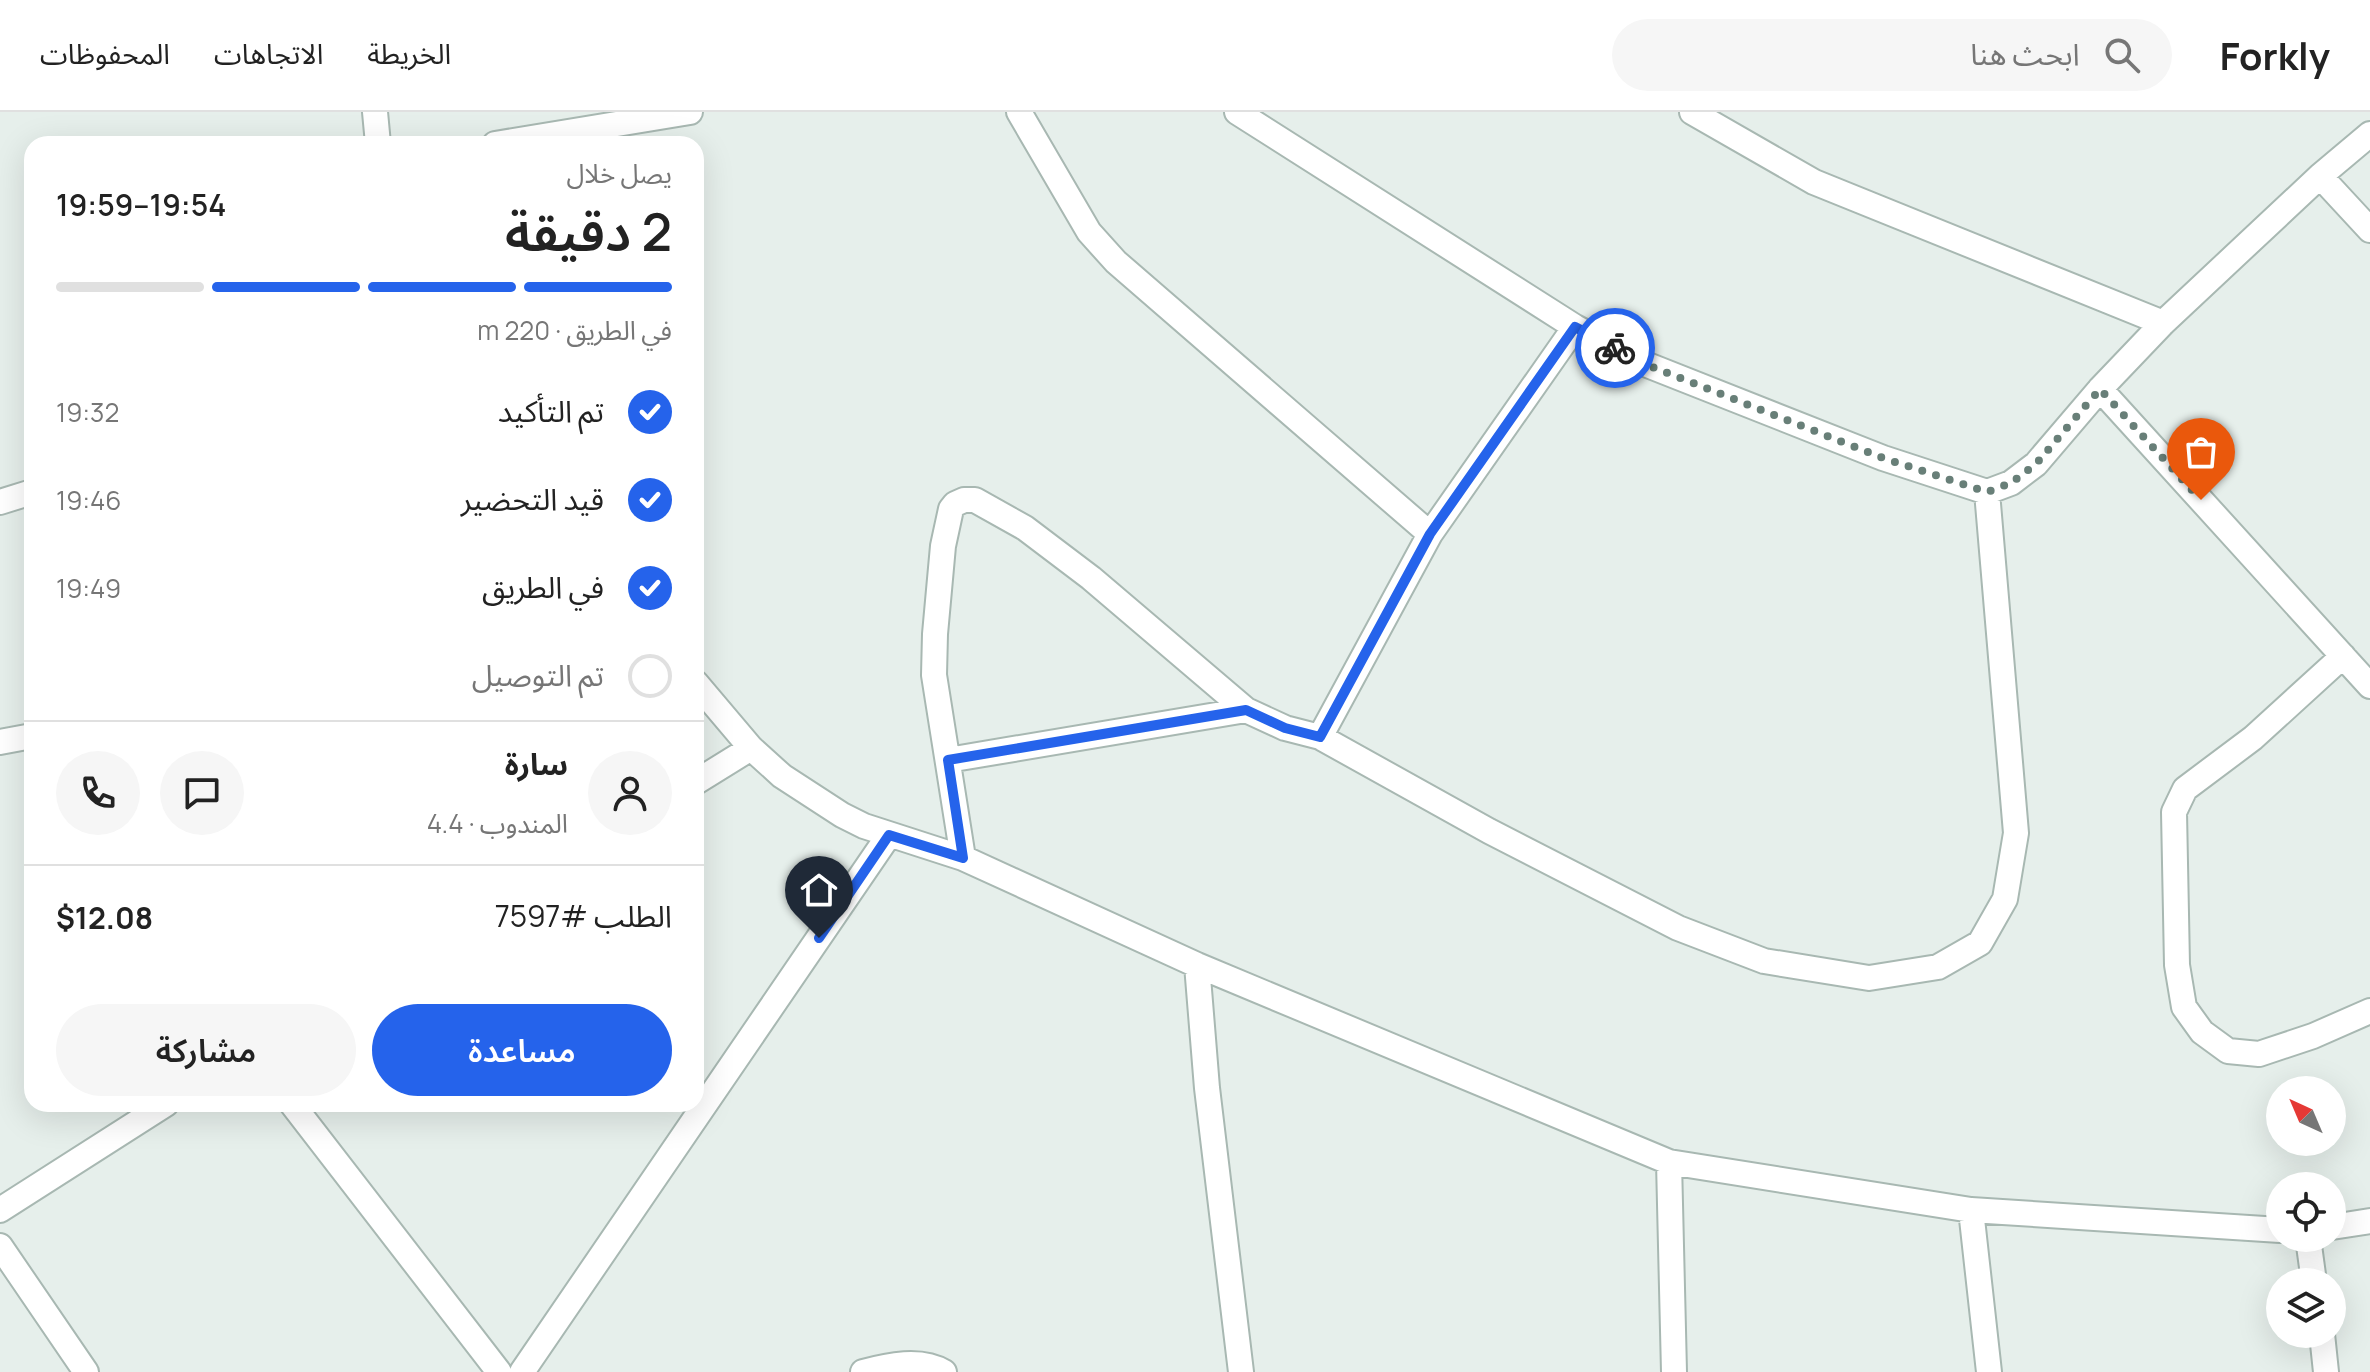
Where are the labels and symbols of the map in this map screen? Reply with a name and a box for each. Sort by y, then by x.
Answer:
courier [1575,308,1655,388]
pin [2167,418,2235,500]
pin [785,856,853,938]
north arrow [2266,1076,2346,1156]

